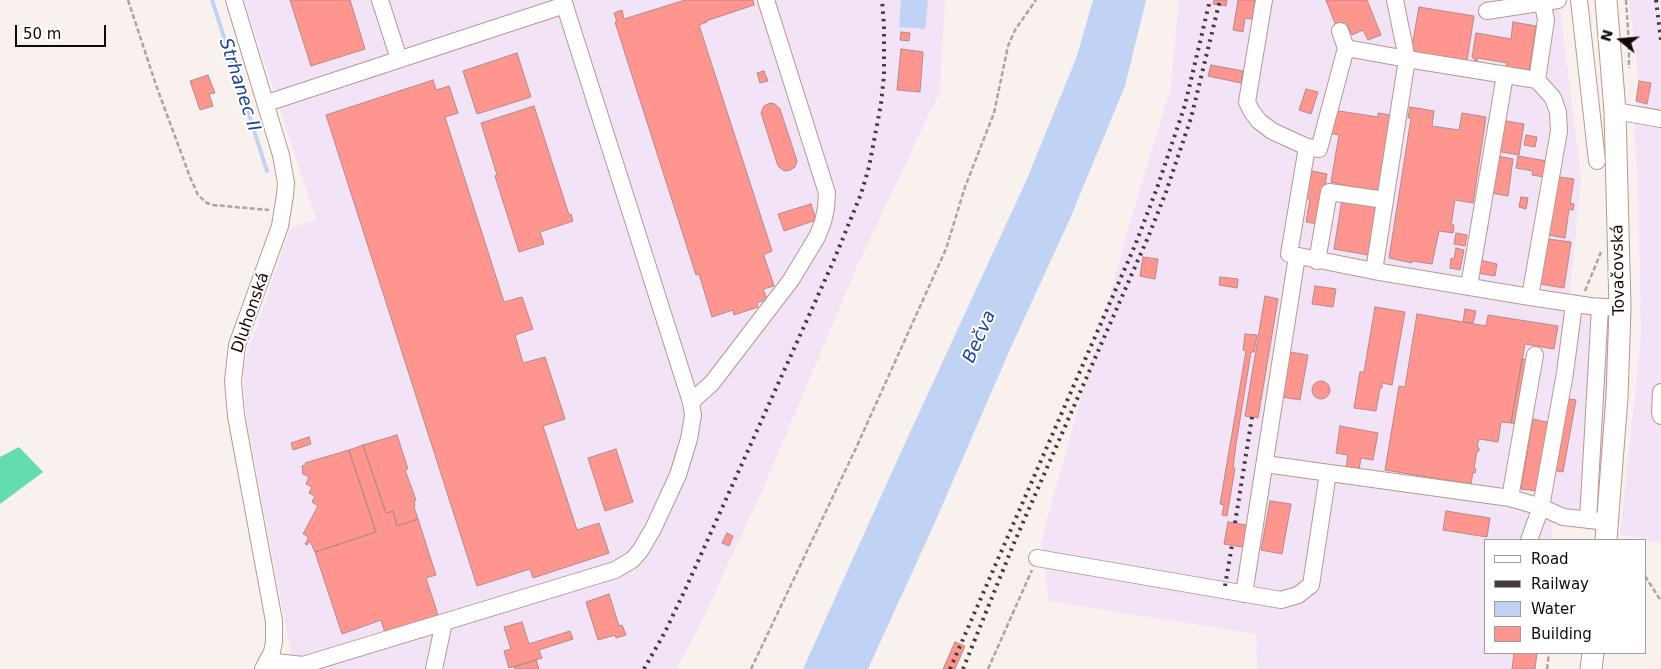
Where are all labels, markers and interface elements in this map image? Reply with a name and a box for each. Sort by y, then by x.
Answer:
scale bar [18,15,109,47]
north arrow [1596,15,1646,65]
text: 50 m [23,25,61,43]
text: N [1597,28,1616,44]
water label: Strhanec II [214,36,264,134]
street label: Tovačovská [1609,224,1629,316]
street label: Dluhonská [228,270,274,356]
water label: Bečva [959,307,1001,367]
legend [1484,539,1646,654]
text: Road [1531,550,1569,568]
text: Railway [1531,575,1589,593]
text: Water [1531,600,1575,618]
text: Building [1531,625,1592,643]

